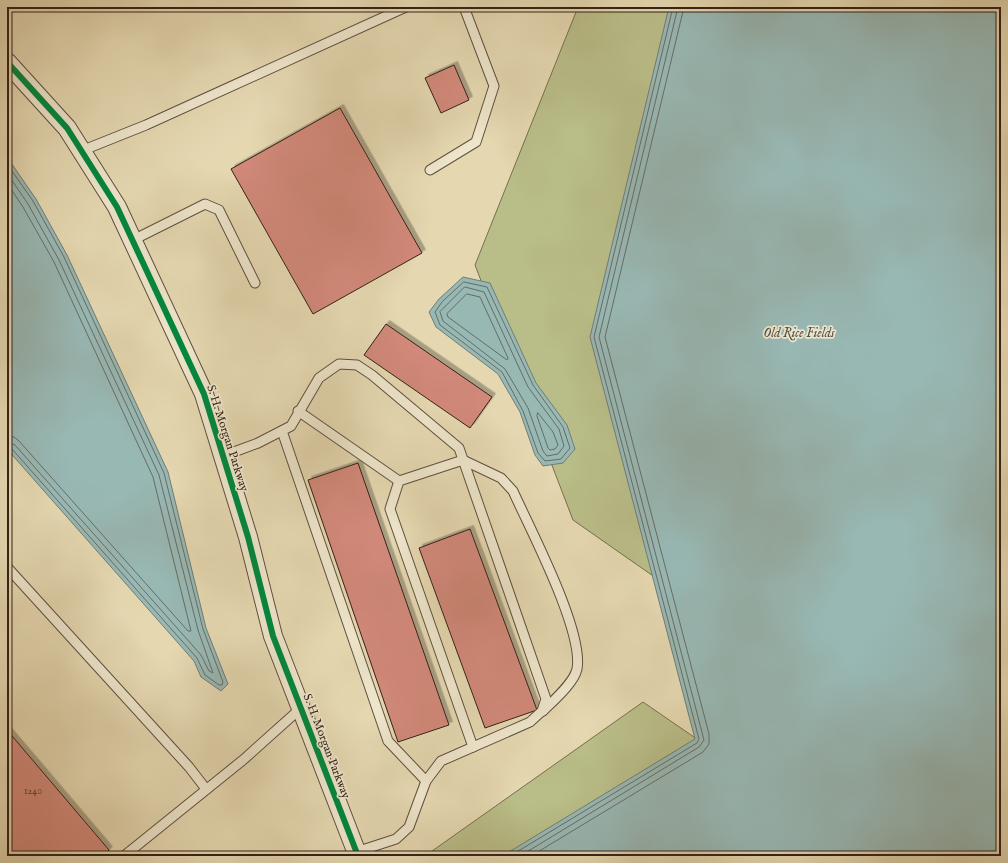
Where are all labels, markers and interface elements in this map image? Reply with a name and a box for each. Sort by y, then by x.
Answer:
water label: Old Rice Fields [763,325,835,342]
street label: S. H. Morgan Parkway [203,383,252,493]
street label: S. H. Morgan Parkway [300,692,353,801]
house number: 1240 [24,785,42,798]

